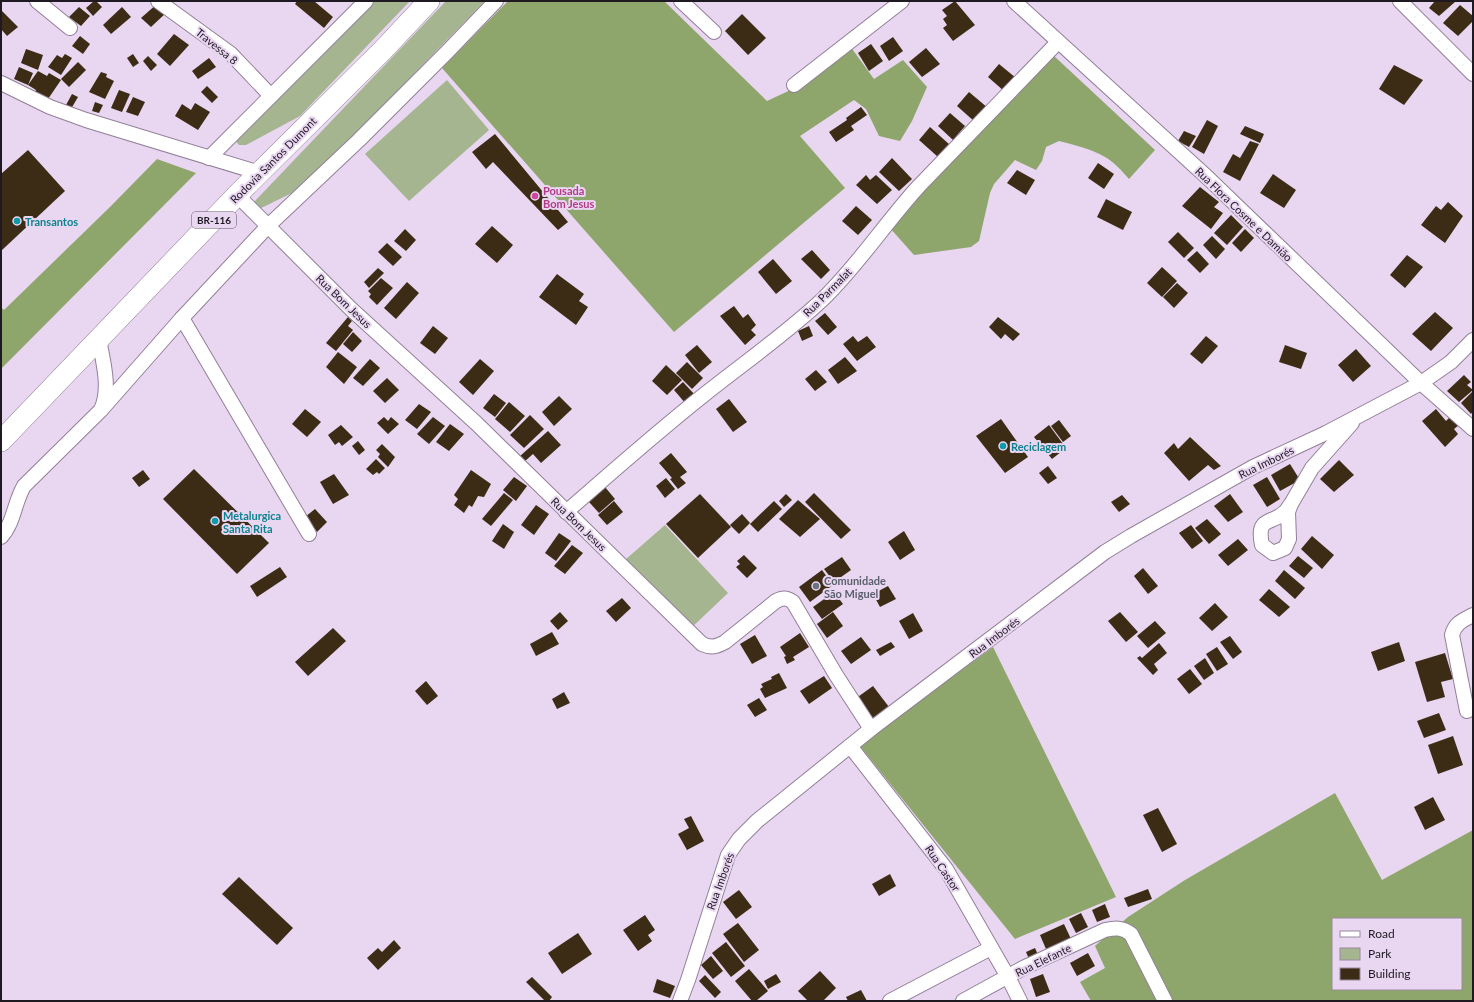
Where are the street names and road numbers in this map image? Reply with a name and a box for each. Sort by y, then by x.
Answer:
street label: Travessa 8 [193,25,241,67]
street label: Rodovia Santos Dumont [227,114,319,206]
street label: Rua Flora Cosme e Damião [1193,164,1295,264]
road number: BR-116 [192,212,236,228]
street label: Rua Parmalat [800,265,854,319]
street label: Rua Bom Jesus [314,271,375,331]
street label: Rua Imborés [1236,443,1296,481]
street label: Rua Bom Jesus [549,494,610,554]
street label: Rua Imborés [966,614,1022,660]
street label: Rua Castor [923,842,963,894]
street label: Rua Imborés [704,850,736,911]
street label: Rua Elefante [1013,941,1073,979]

